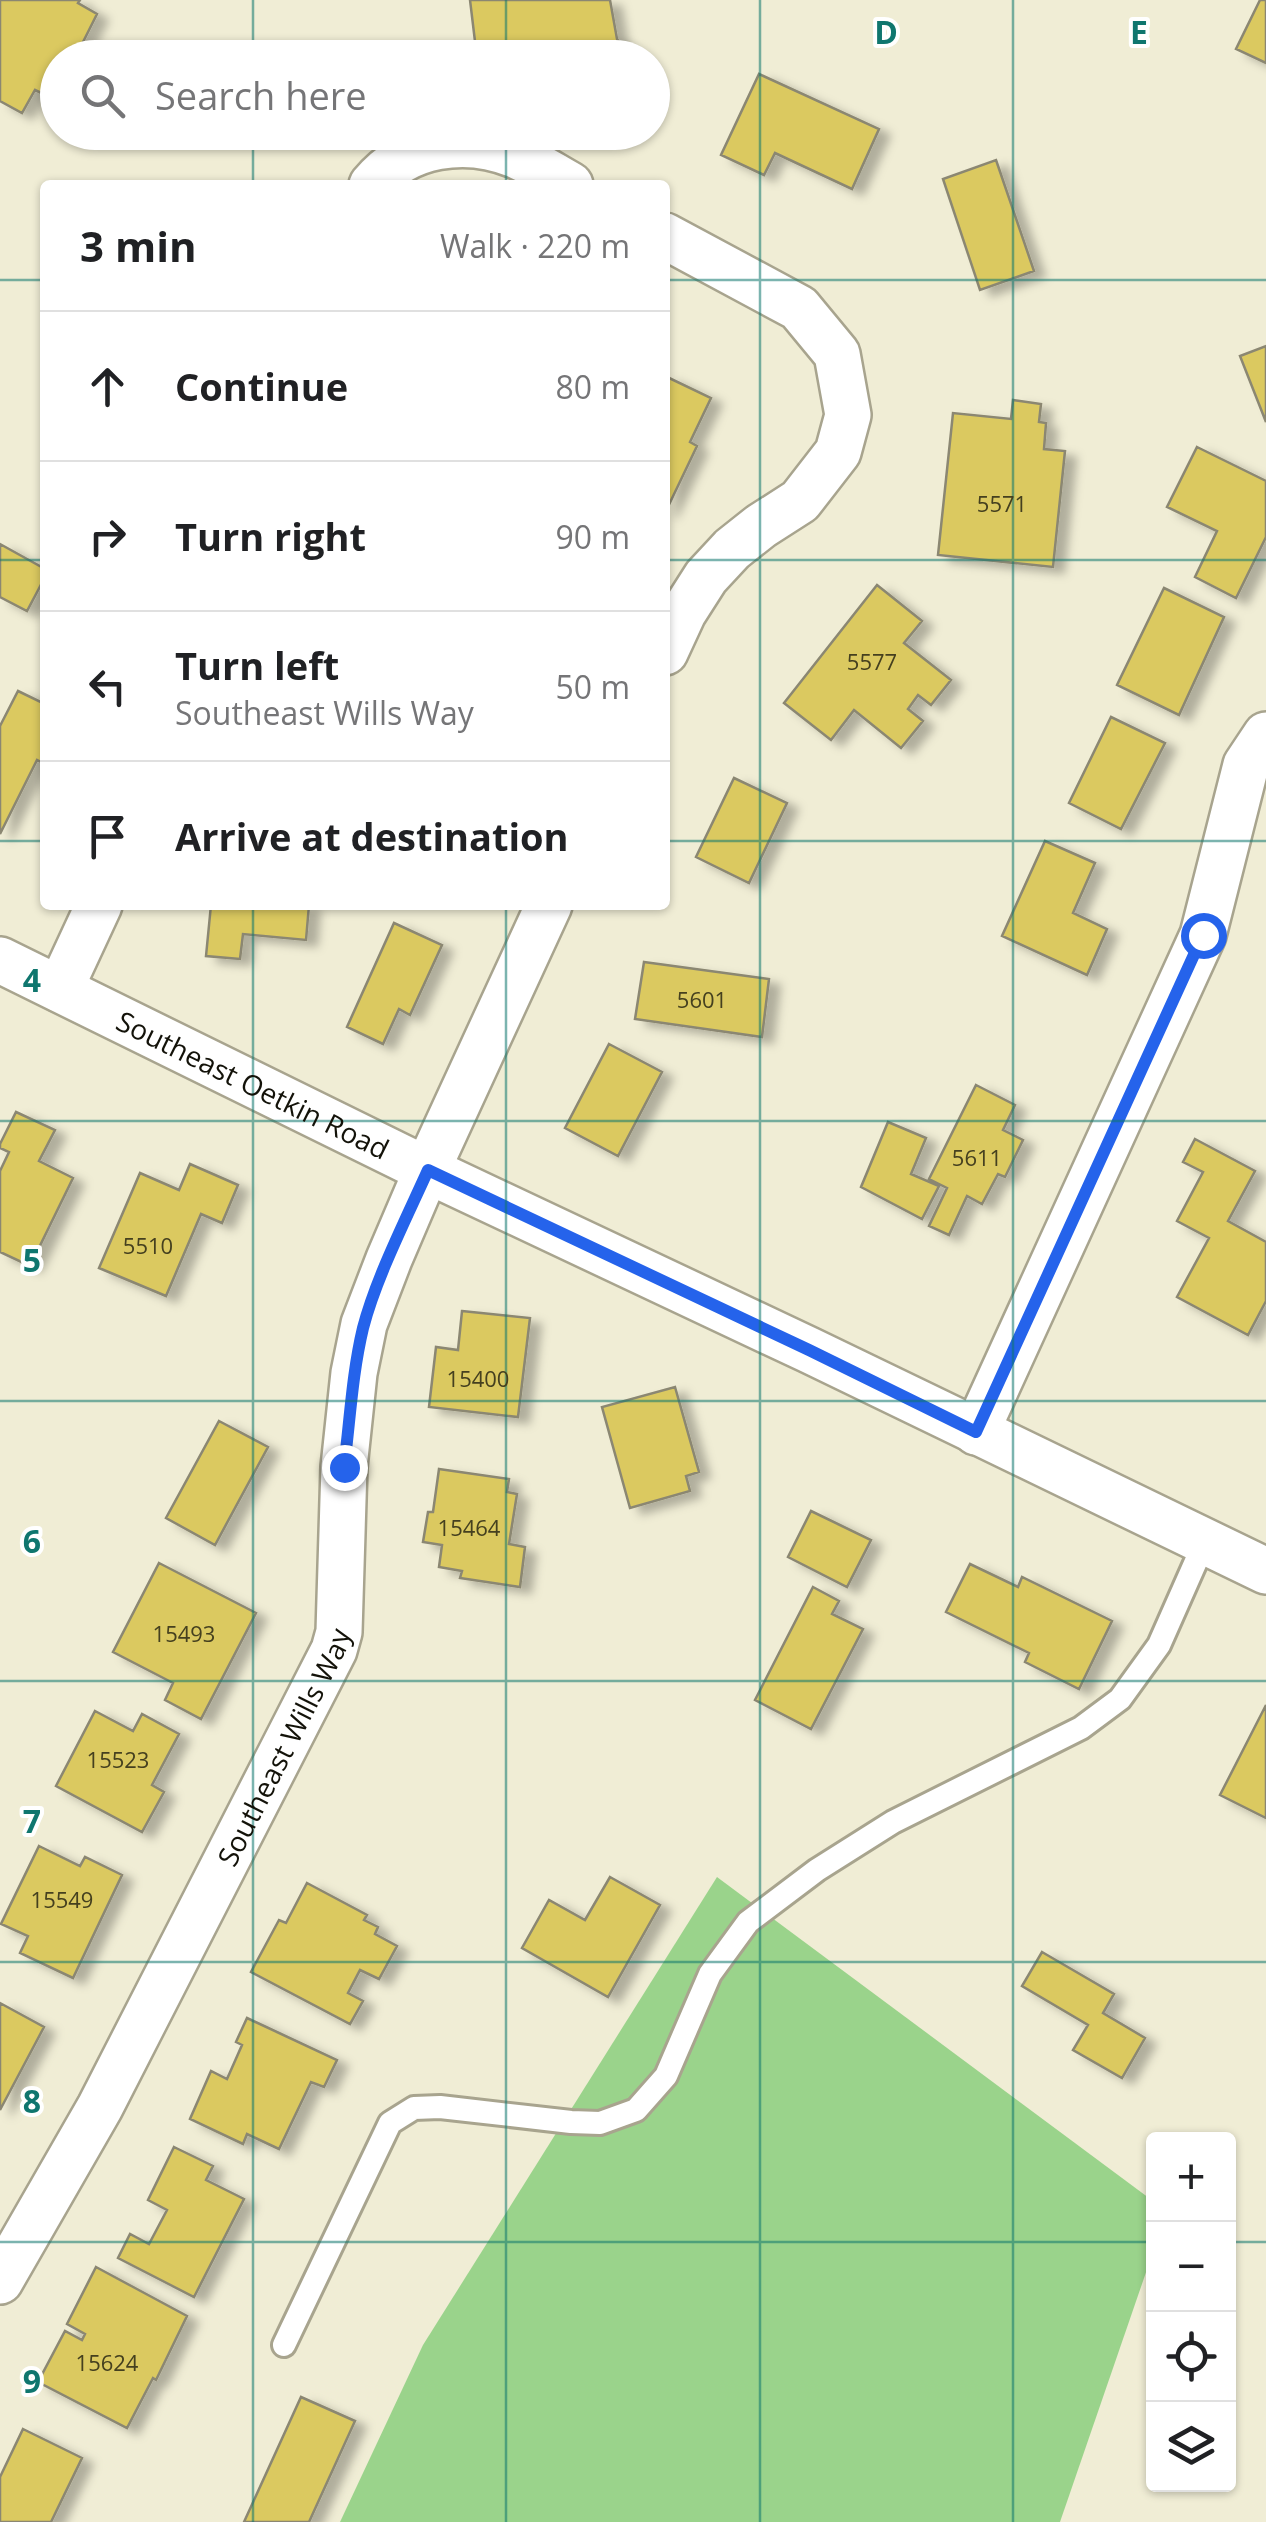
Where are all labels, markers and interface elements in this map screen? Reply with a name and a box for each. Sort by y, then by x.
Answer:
text: D [874,10,898,53]
text: E [1130,10,1148,53]
search box [40,40,670,150]
icon: search [75,68,130,123]
text: Search here [155,69,367,121]
text: 3 min [80,217,197,274]
text: Walk · 220 m [440,224,630,267]
icon: ahead [80,359,135,414]
text: Continue [175,360,348,412]
text: 80 m [555,365,630,408]
house number: 5571 [977,488,1027,518]
icon: right [80,509,135,564]
text: Turn right [175,510,366,562]
text: 90 m [555,515,630,558]
text: Turn left [175,639,339,691]
house number: 5577 [847,646,897,676]
icon: left [80,659,135,714]
text: 50 m [555,665,630,708]
text: Southeast Wills Way [175,691,474,734]
icon: arrive [80,809,135,864]
text: Arrive at destination [175,810,569,862]
route start [1181,913,1227,959]
text: 4 [23,958,41,1001]
house number: 5601 [677,984,727,1014]
street label: Southeast Oetkin Road [111,1001,396,1167]
house number: 5611 [952,1142,1002,1172]
house number: 5510 [123,1230,173,1260]
text: 5 [23,1238,41,1281]
house number: 15400 [447,1363,509,1393]
route end [322,1445,368,1491]
house number: 15464 [438,1512,501,1542]
text: 6 [23,1519,41,1562]
house number: 15493 [153,1618,215,1648]
street label: Southeast Wills Way [208,1623,358,1872]
house number: 15523 [87,1744,149,1774]
text: 7 [23,1799,41,1842]
house number: 15549 [31,1884,93,1914]
text: 8 [23,2079,41,2122]
map controls [1146,2132,1236,2492]
button: + [1146,2132,1236,2222]
button: − [1146,2222,1236,2312]
button: locate [1146,2312,1236,2402]
house number: 15624 [76,2347,139,2377]
text: 9 [23,2359,41,2402]
button: layers [1146,2402,1236,2492]

